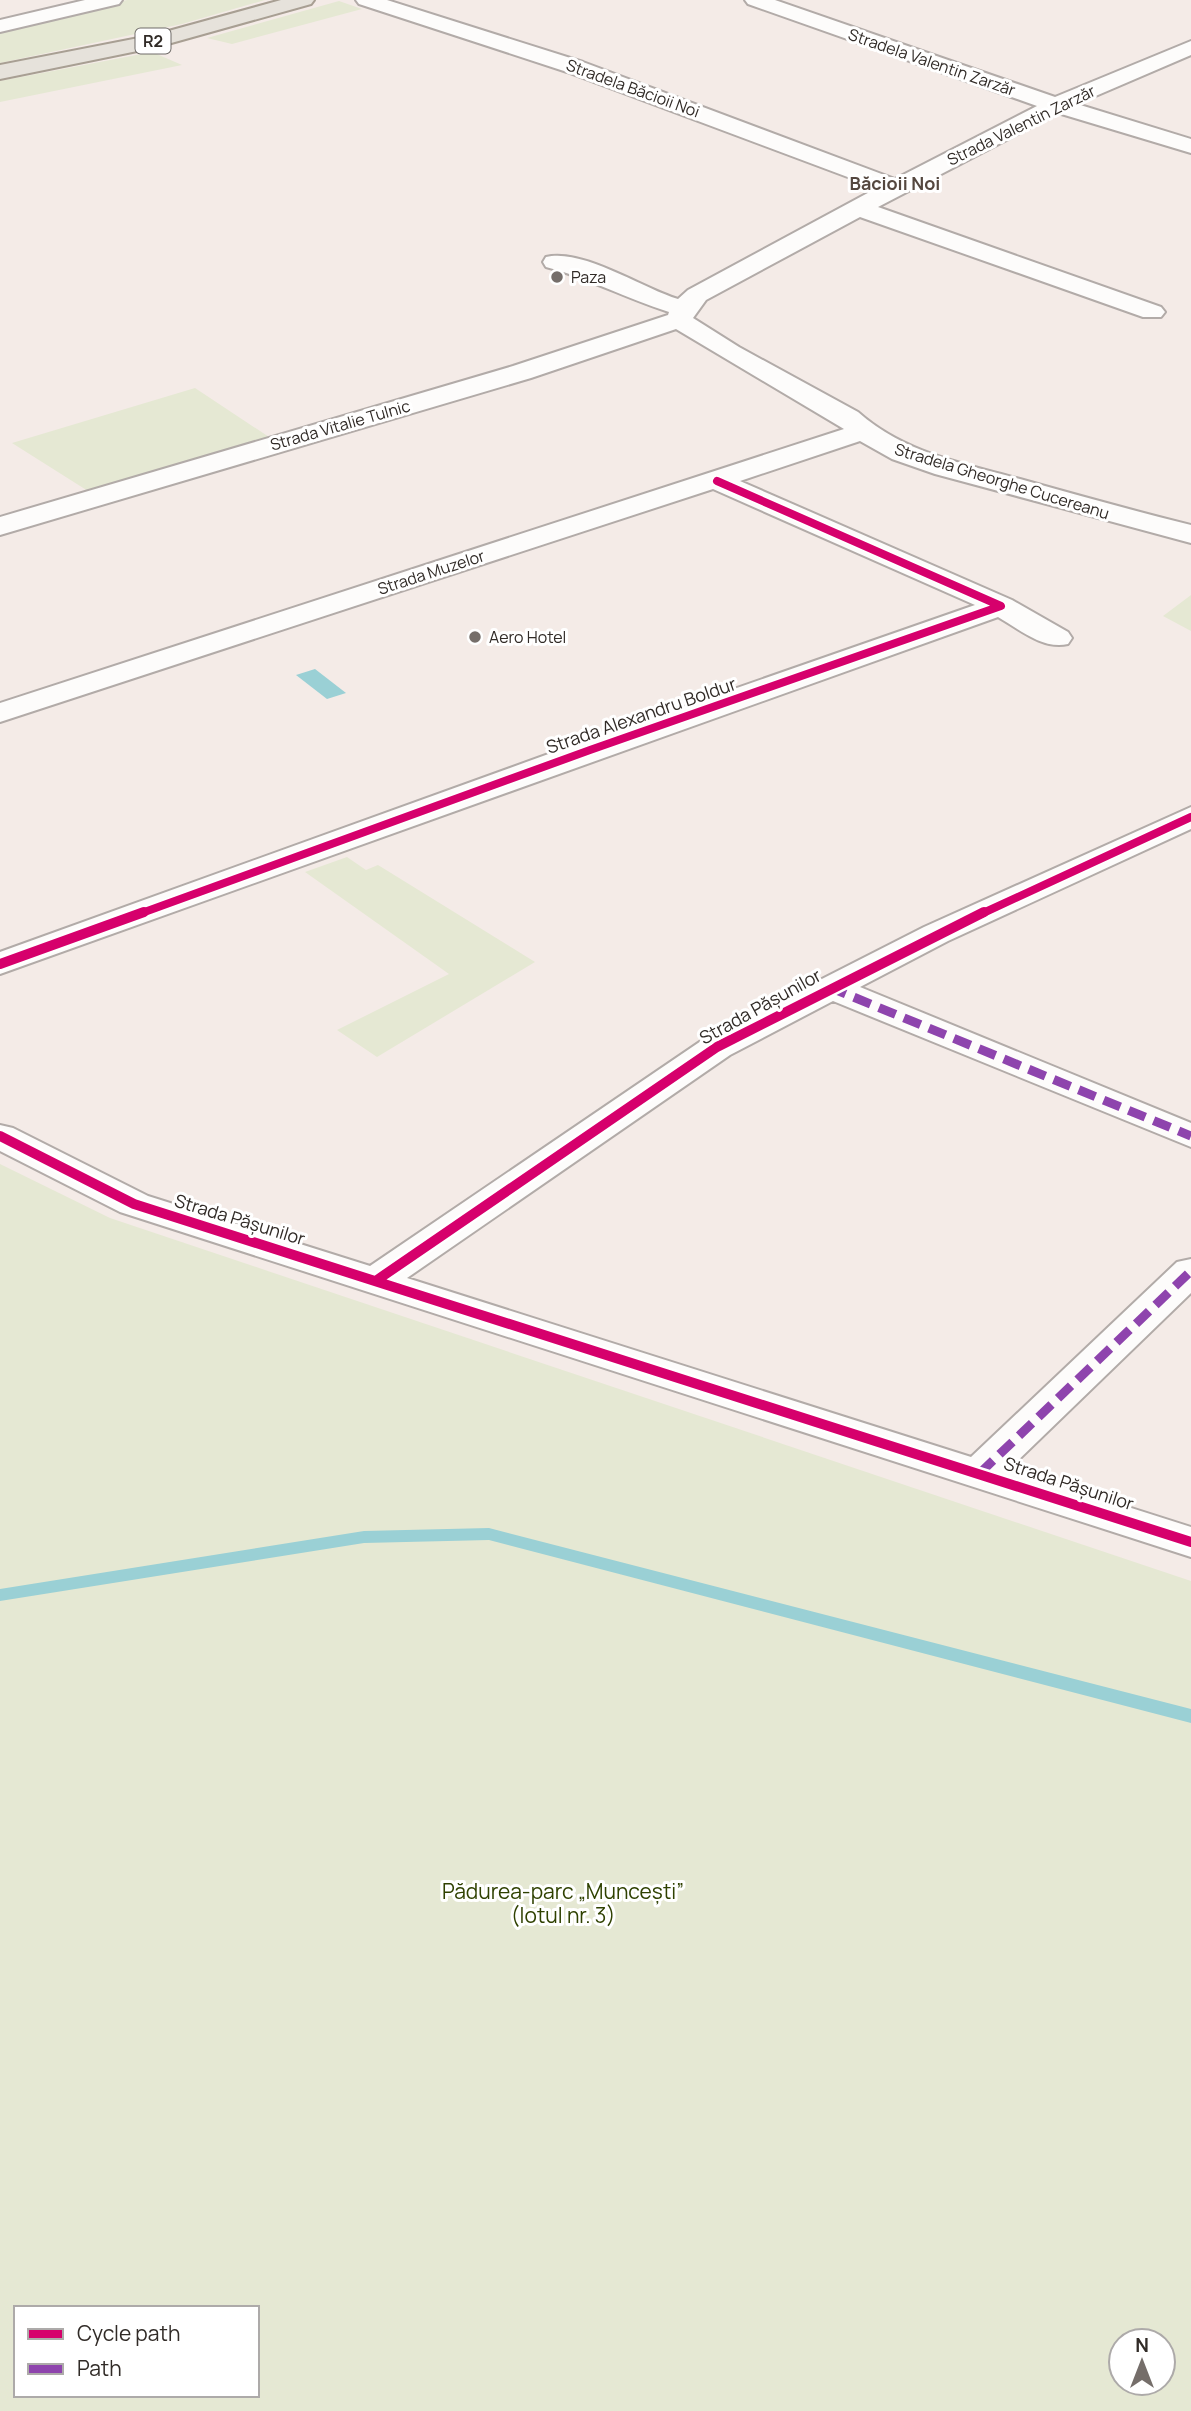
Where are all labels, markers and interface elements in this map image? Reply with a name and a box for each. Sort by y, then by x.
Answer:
street label: Stradela Valentin Zarzăr [845,23,1019,101]
road number: R2 [136,28,170,54]
street label: Stradela Băcioii Noi [563,54,703,122]
street label: Strada Valentin Zarzăr [943,79,1099,170]
district label: Băcioii Noi [850,171,940,195]
place label: Paza [571,266,606,288]
marker: Paza [549,269,565,285]
street label: Strada Vitalie Tulnic [267,394,413,456]
street label: Stradela Gheorghe Cucereanu [892,438,1112,524]
street label: Strada Muzelor [375,544,488,600]
place label: Aero Hotel [489,626,566,648]
marker: Aero Hotel [467,629,483,645]
street label: Strada Alexandru Boldur [543,671,740,759]
street label: Strada Pășunilor [695,962,826,1049]
street label: Strada Pășunilor [172,1188,309,1250]
street label: Strada Pășunilor [1001,1451,1138,1516]
park label: Pădurea-parc „Muncești” (lotul nr. 3) [442,1877,684,1929]
legend [14,2306,259,2397]
text: Cycle path [77,2319,180,2347]
north arrow [1107,2327,1177,2397]
text: N [1135,2332,1149,2358]
text: Path [77,2354,122,2382]

